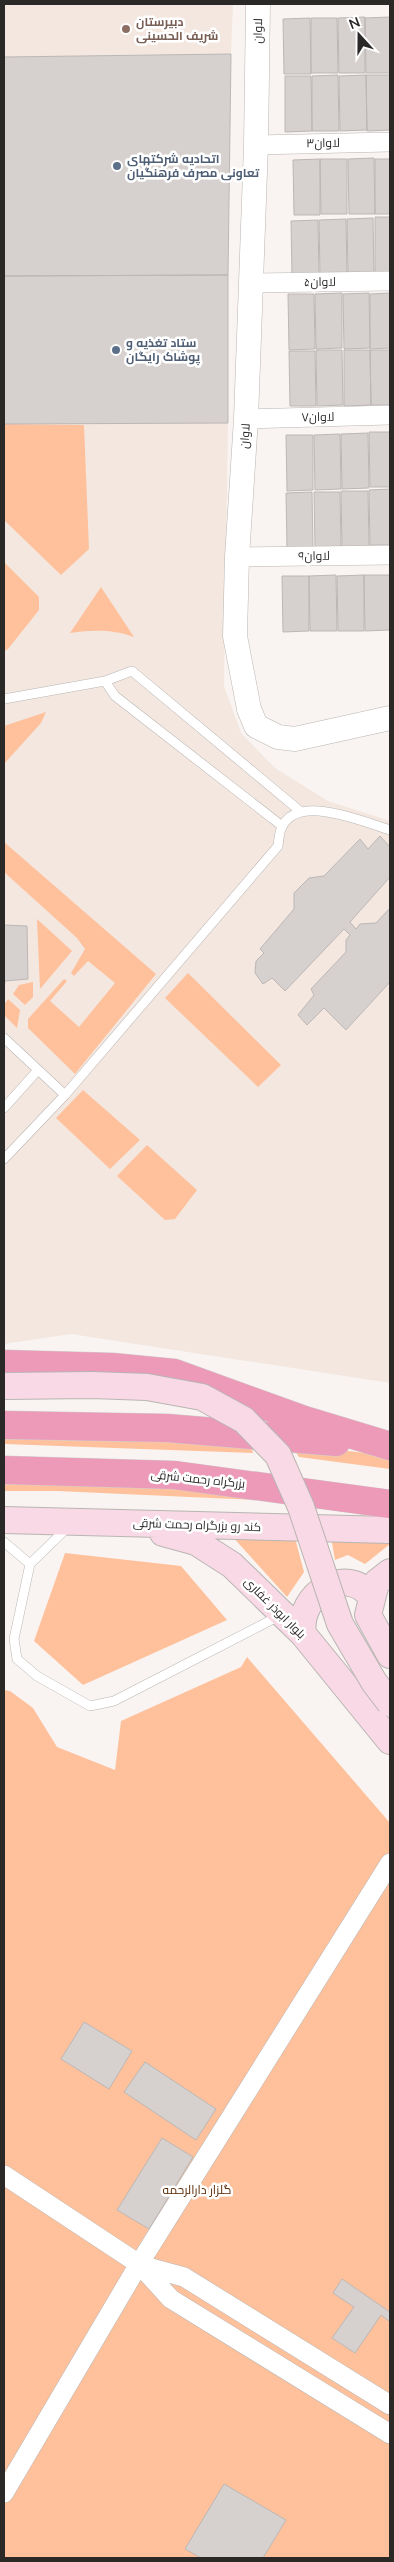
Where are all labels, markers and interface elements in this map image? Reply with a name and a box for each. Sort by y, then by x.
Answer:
north arrow [334,10,384,60]
text: N [346,13,363,33]
place label: دبیرستان شریف الحسینی [136,14,218,44]
street label: لاوان [250,18,265,44]
marker: دبیرستان شریف الحسینی [120,23,132,35]
street label: ۳لاوان [306,135,340,150]
place label: اتحادیه شرکتهای تعاونی مصرف فرهنگیان [127,151,260,181]
marker: اتحادیه شرکتهای تعاونی مصرف فرهنگیان [111,160,123,172]
street label: ۵لاوان [304,274,336,289]
place label: ستاد تغذیه و پوشاک رایگان [126,335,201,366]
marker: ستاد تغذیه و پوشاک رایگان [110,344,122,356]
street label: ۷لاوان [301,409,335,424]
street label: لاوان [236,423,253,449]
street label: ۹لاوان [298,548,330,563]
street label: بزرگراه رحمت شرقی [150,1466,246,1491]
street label: کند رو بزرگراه رحمت شرقی [133,1515,261,1534]
street label: بلوار ابوذر غفاری [241,1574,309,1642]
park label: گلزار دارالرحمه [163,2182,231,2197]

